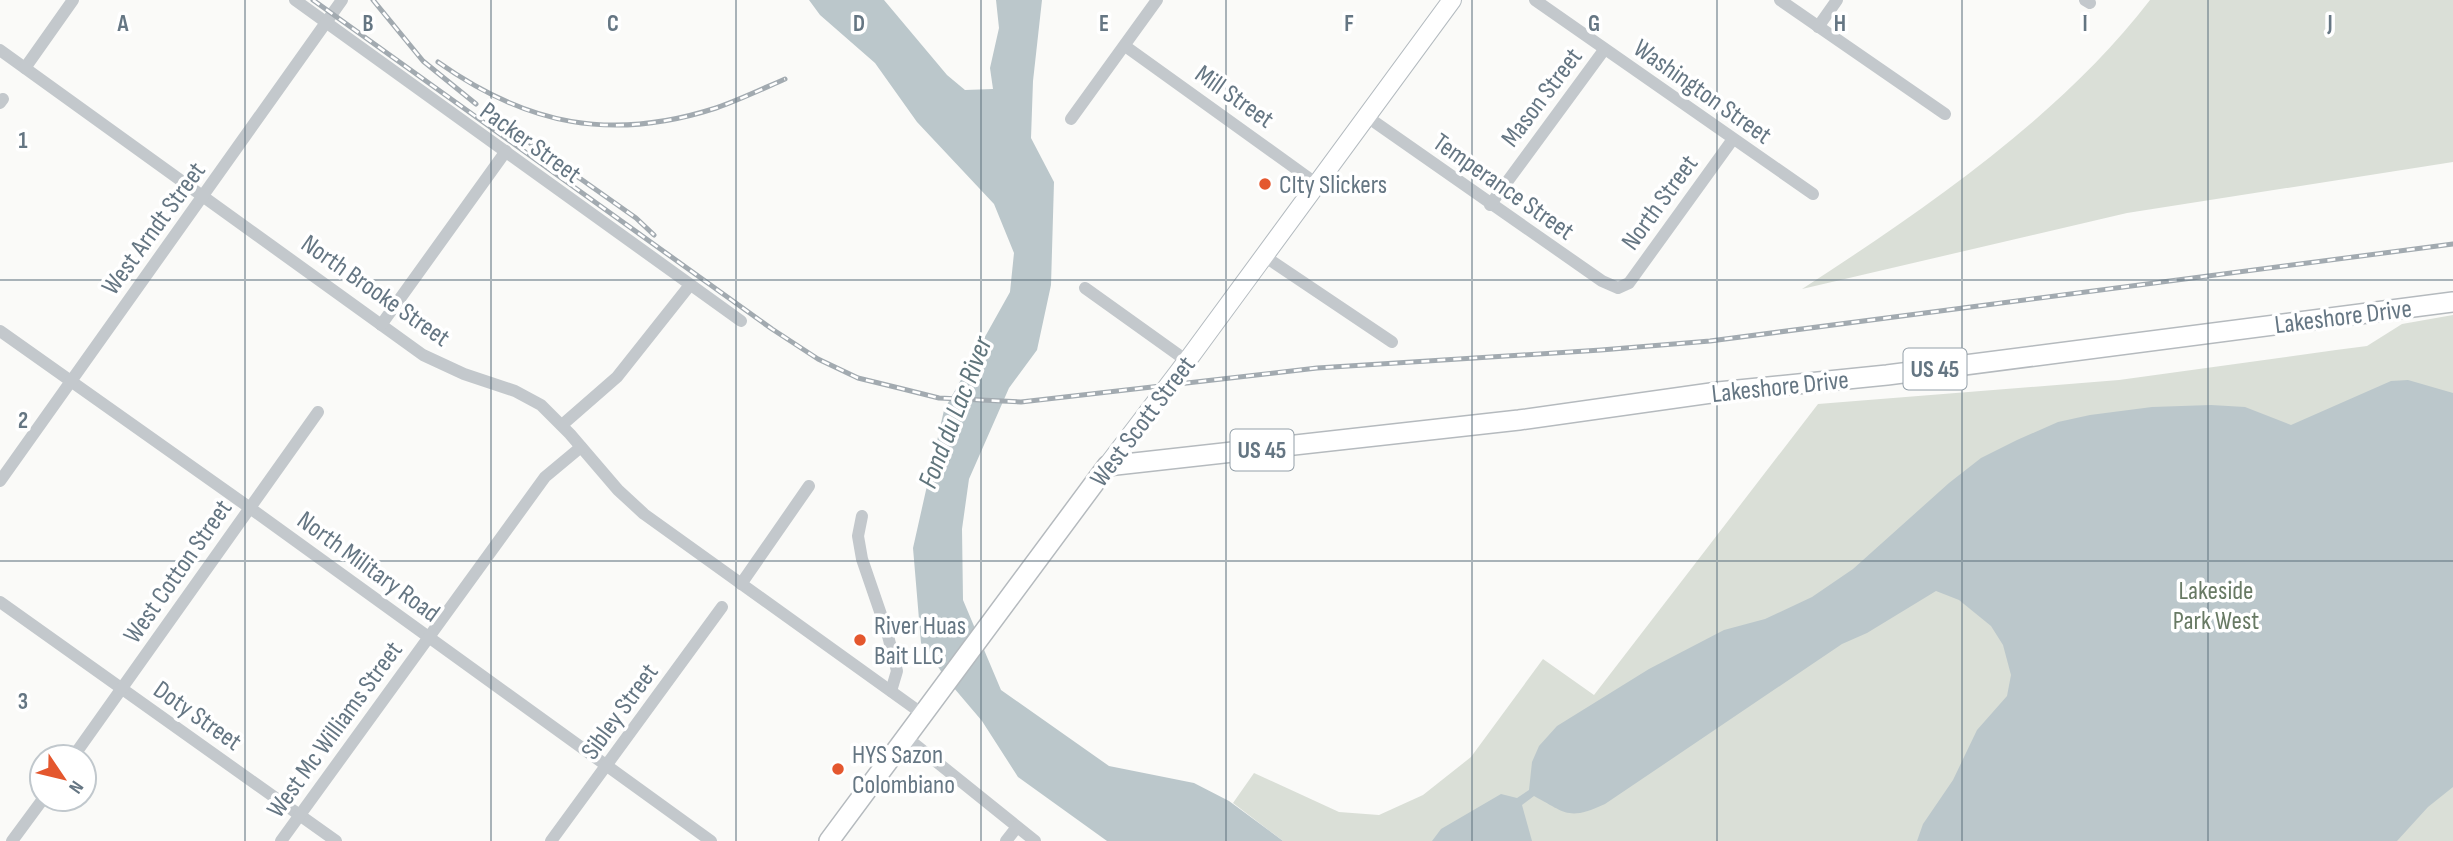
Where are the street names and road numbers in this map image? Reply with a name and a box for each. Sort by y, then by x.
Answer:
street label: Washington Street [1627,33,1777,151]
street label: Mason Street [1495,42,1589,153]
street label: Mill Street [1189,59,1280,135]
street label: Packer Street [473,96,587,190]
street label: Temperance Street [1427,127,1580,247]
street label: North Street [1615,149,1705,256]
street label: West Arndt Street [96,156,213,301]
street label: North Brooke Street [295,229,455,354]
street label: Lakeshore Drive [2273,294,2414,341]
road number: US 45 [1904,348,1966,390]
street label: West Scott Street [1084,350,1202,493]
street label: Lakeshore Drive [1710,365,1850,410]
road number: US 45 [1230,430,1294,471]
street label: West Cotton Street [117,494,239,650]
street label: North Military Road [291,505,445,629]
street label: West Mc Williams Street [261,636,410,824]
street label: Sibley Street [575,658,665,766]
street label: Doty Street [147,675,247,758]

